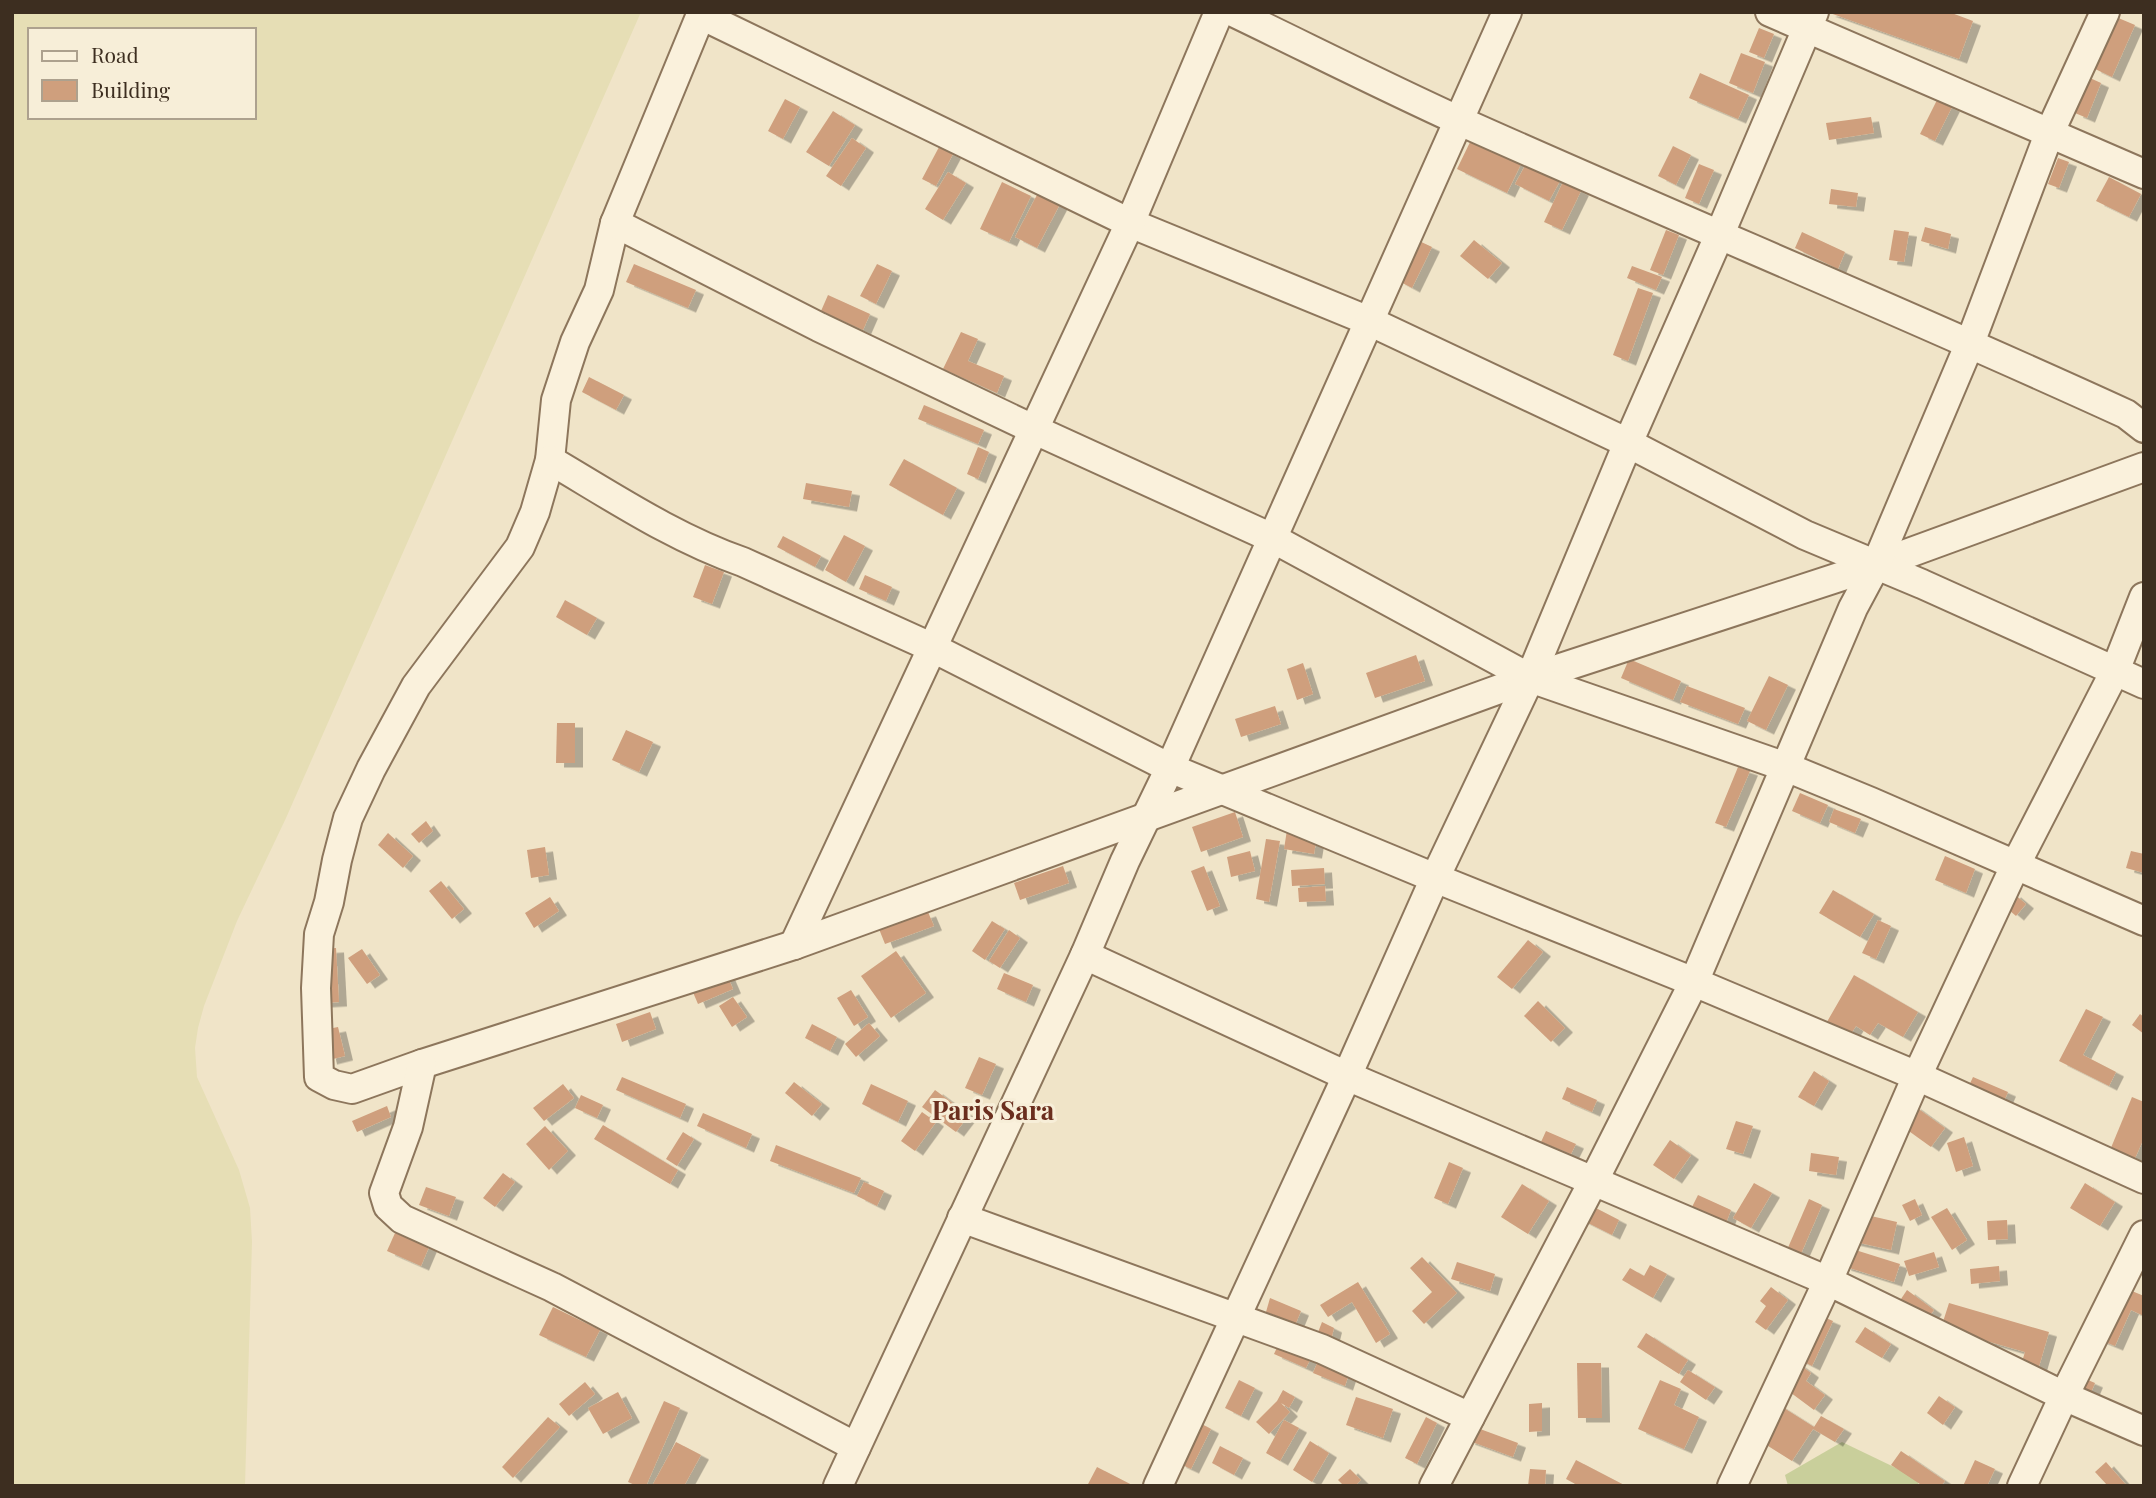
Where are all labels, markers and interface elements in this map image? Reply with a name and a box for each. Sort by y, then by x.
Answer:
legend [28,28,256,119]
text: Road [91,40,139,68]
text: Building [91,75,170,103]
district label: Paris Sara [932,1092,1055,1127]

